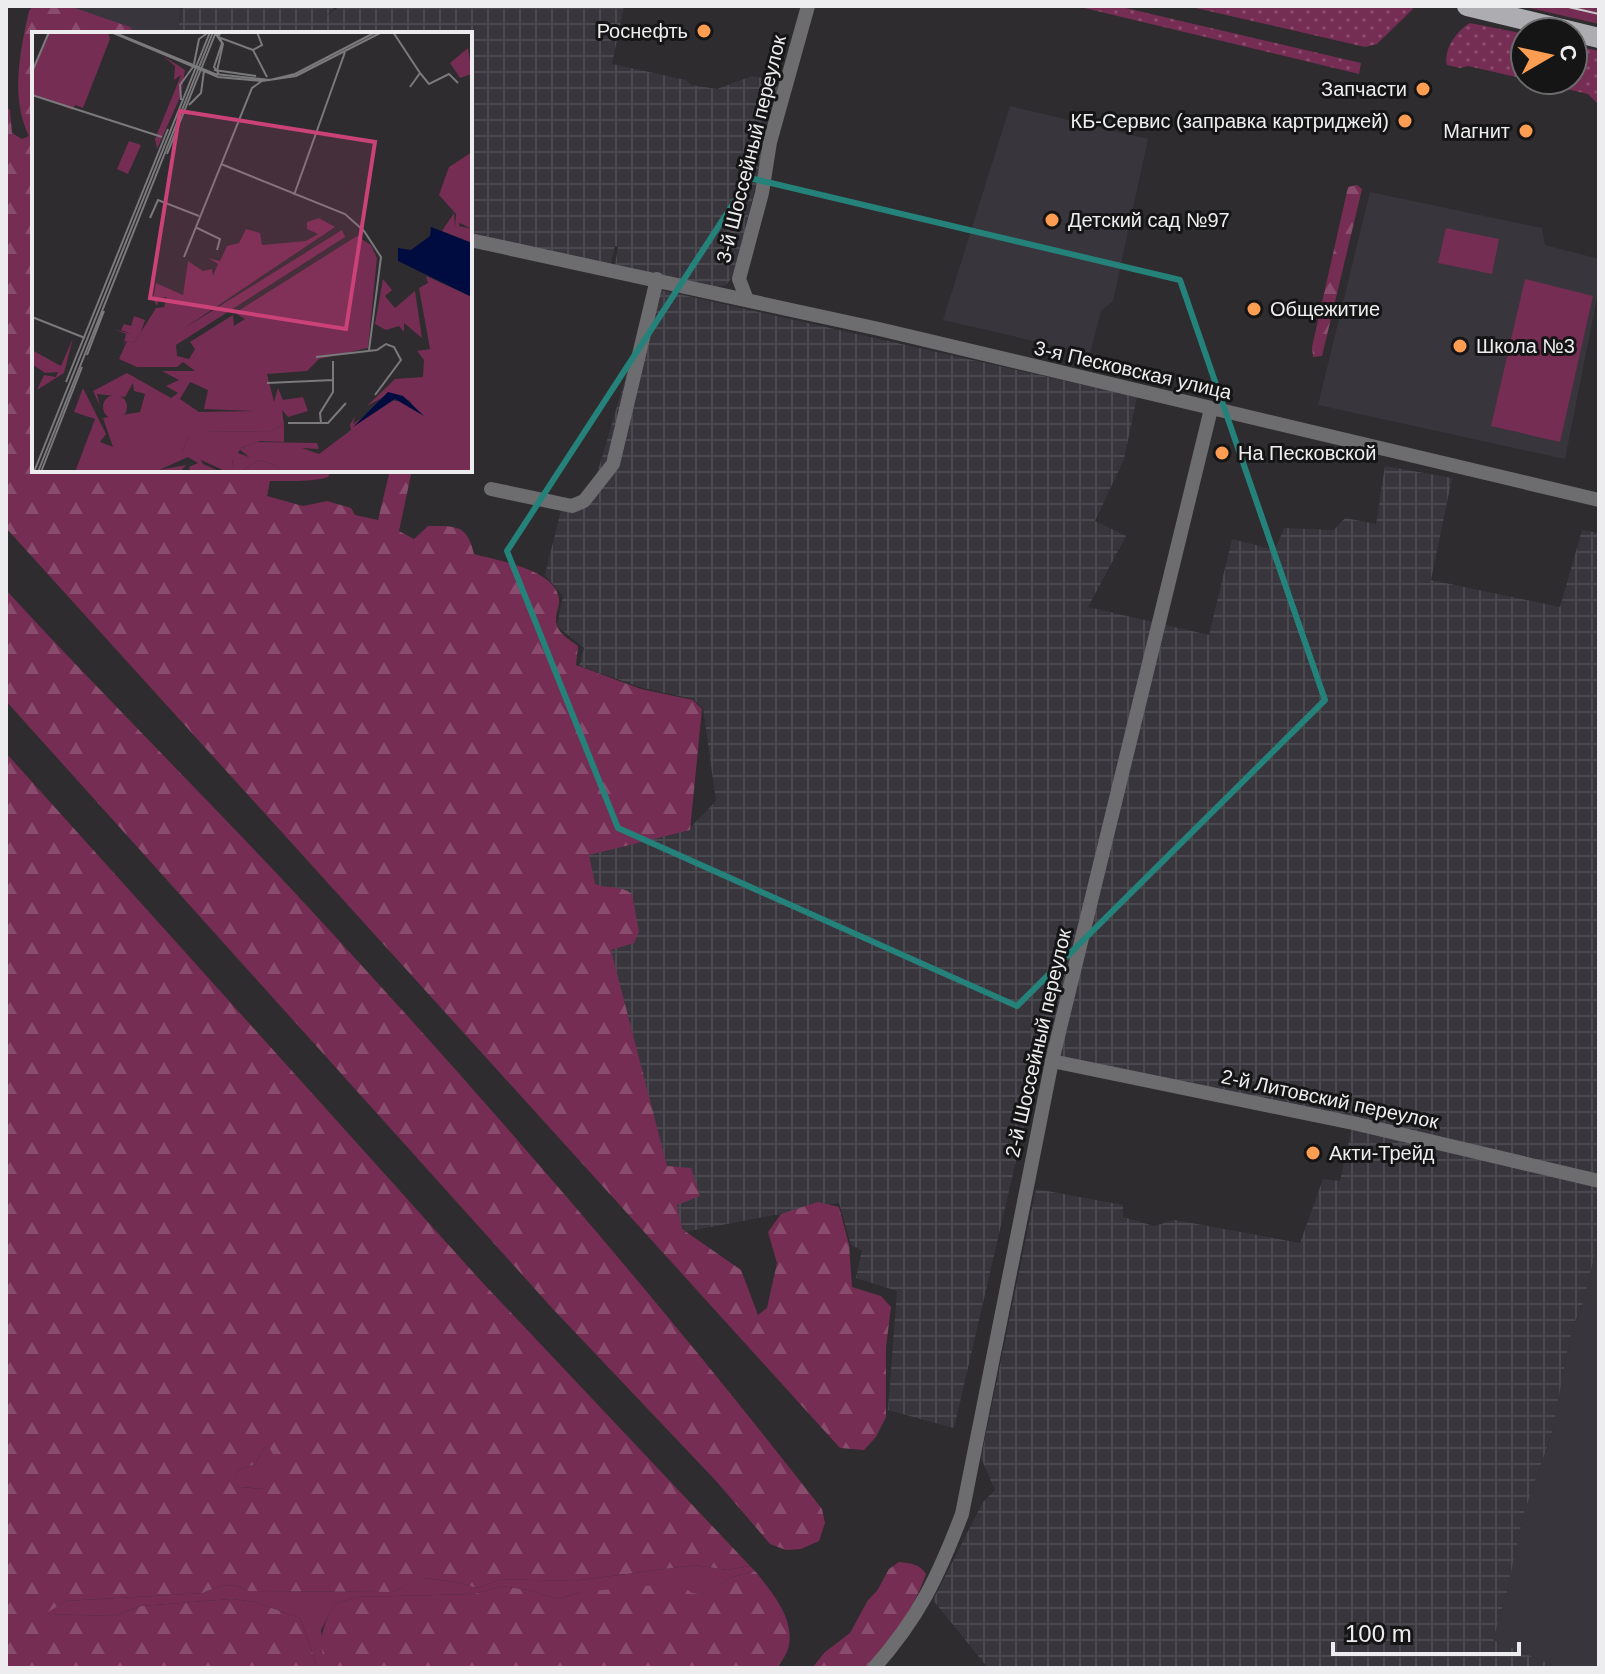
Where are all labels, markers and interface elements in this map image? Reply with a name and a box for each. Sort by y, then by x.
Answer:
north arrow [1509,16,1589,96]
place label: Роснефть [597,20,688,42]
marker: Роснефть [695,22,713,40]
inset map [32,32,472,472]
street label: 3-й Шоссейный переулок [712,33,790,265]
text: С [1555,43,1582,63]
place label: Запчасти [1321,78,1407,100]
marker: Запчасти [1414,80,1432,98]
place label: КБ-Сервис (заправка картриджей) [1071,110,1389,132]
marker: КБ-Сервис (заправка картриджей) [1396,112,1414,130]
place label: Магнит [1443,120,1510,142]
marker: Магнит [1517,122,1535,140]
place label: Детский сад №97 [1068,209,1230,231]
marker: Детский сад №97 [1043,211,1061,229]
place label: Общежитие [1270,298,1380,320]
marker: Общежитие [1245,300,1263,318]
place label: Школа №3 [1476,335,1575,357]
street label: 3-я Песковская улица [1032,337,1235,404]
marker: Школа №3 [1451,337,1469,355]
place label: На Песковской [1238,442,1376,464]
marker: На Песковской [1213,444,1231,462]
street label: 2-й Шоссейный переулок [1001,926,1075,1159]
street label: 2-й Литовский переулок [1220,1065,1441,1133]
place label: Акти-Трейд [1329,1142,1435,1164]
marker: Акти-Трейд [1304,1144,1322,1162]
scale bar [1333,1606,1519,1656]
text: 100 m [1345,1620,1412,1647]

